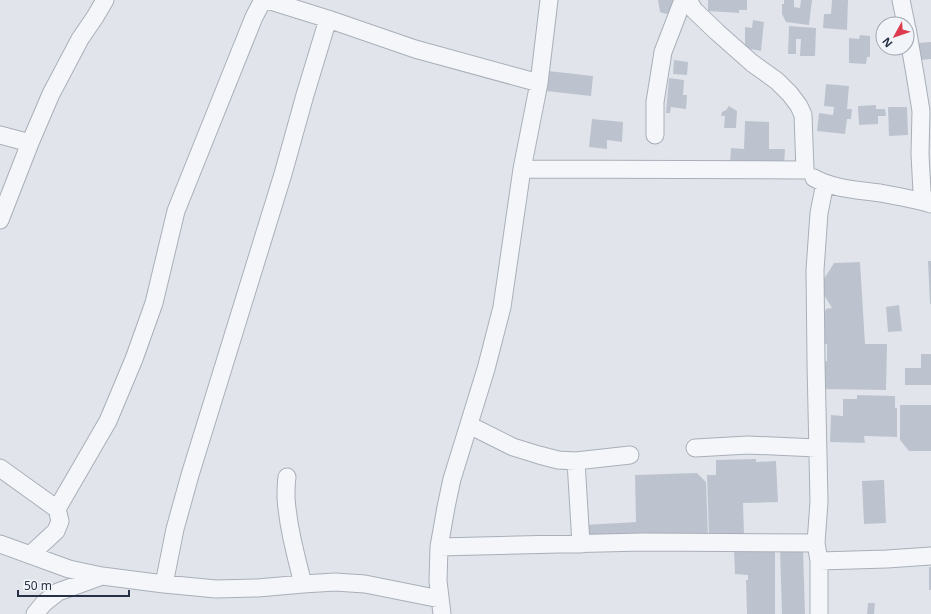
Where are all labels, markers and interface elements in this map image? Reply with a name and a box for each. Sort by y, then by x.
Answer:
north arrow [875,16,915,56]
text: N [878,34,896,51]
scale bar [18,572,129,598]
text: 50 m [24,577,52,594]

